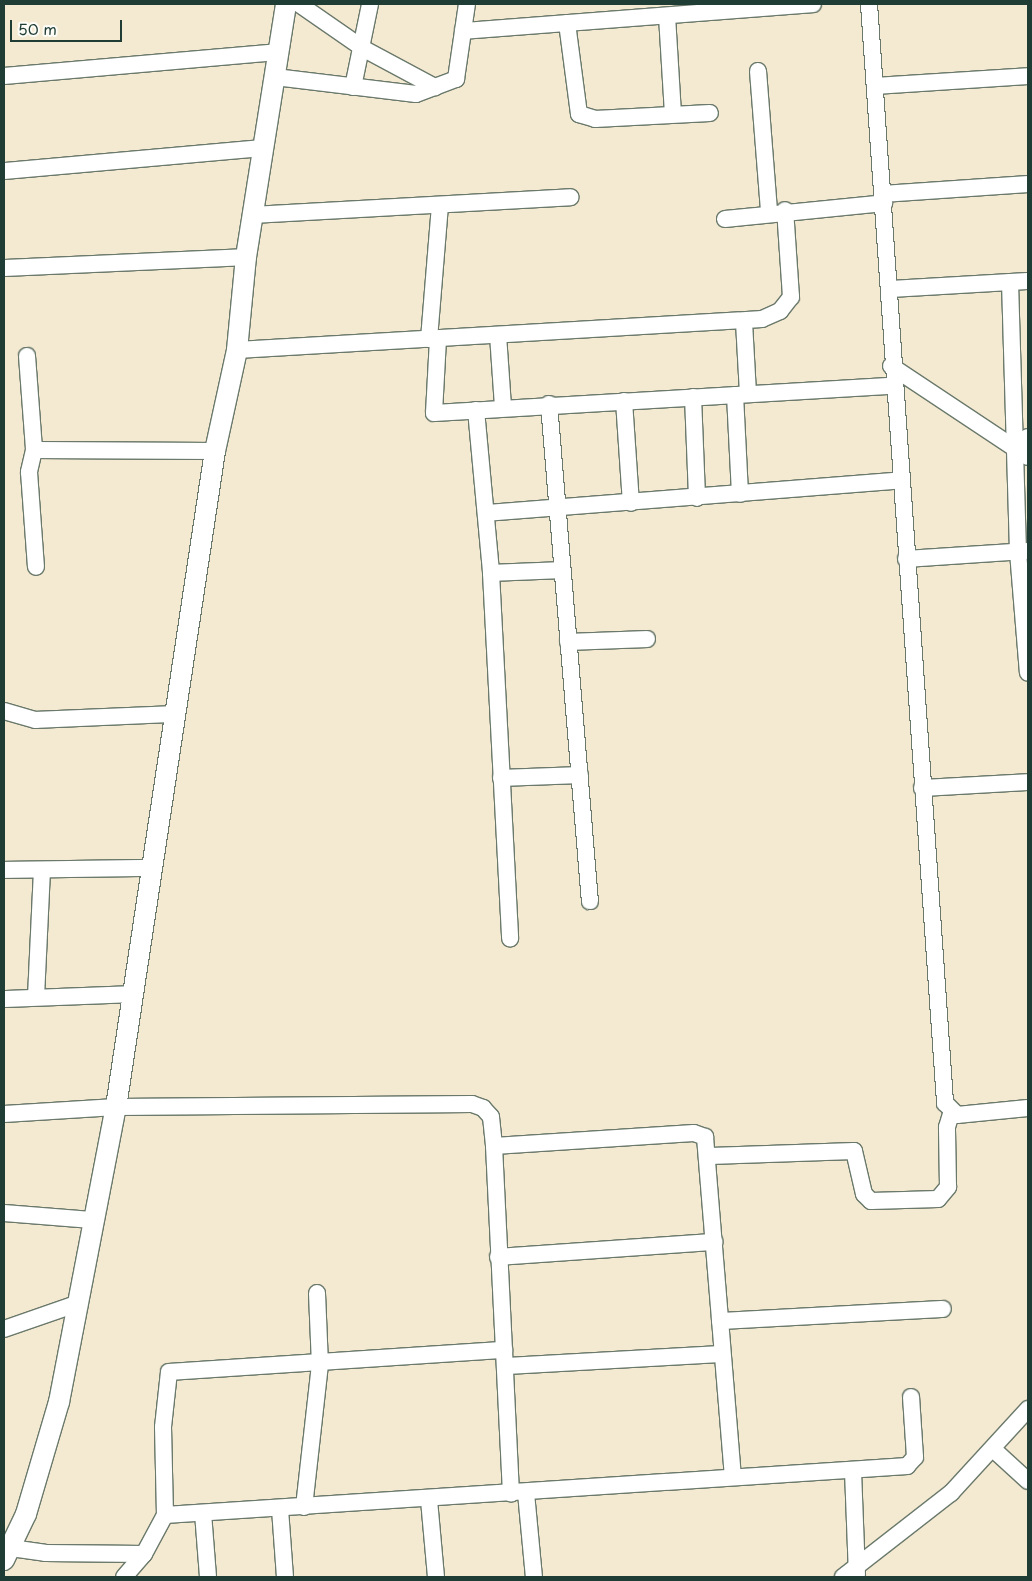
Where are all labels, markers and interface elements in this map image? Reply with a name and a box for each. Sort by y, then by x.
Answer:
scale bar [12,10,125,42]
text: 50 m [18,17,57,40]

